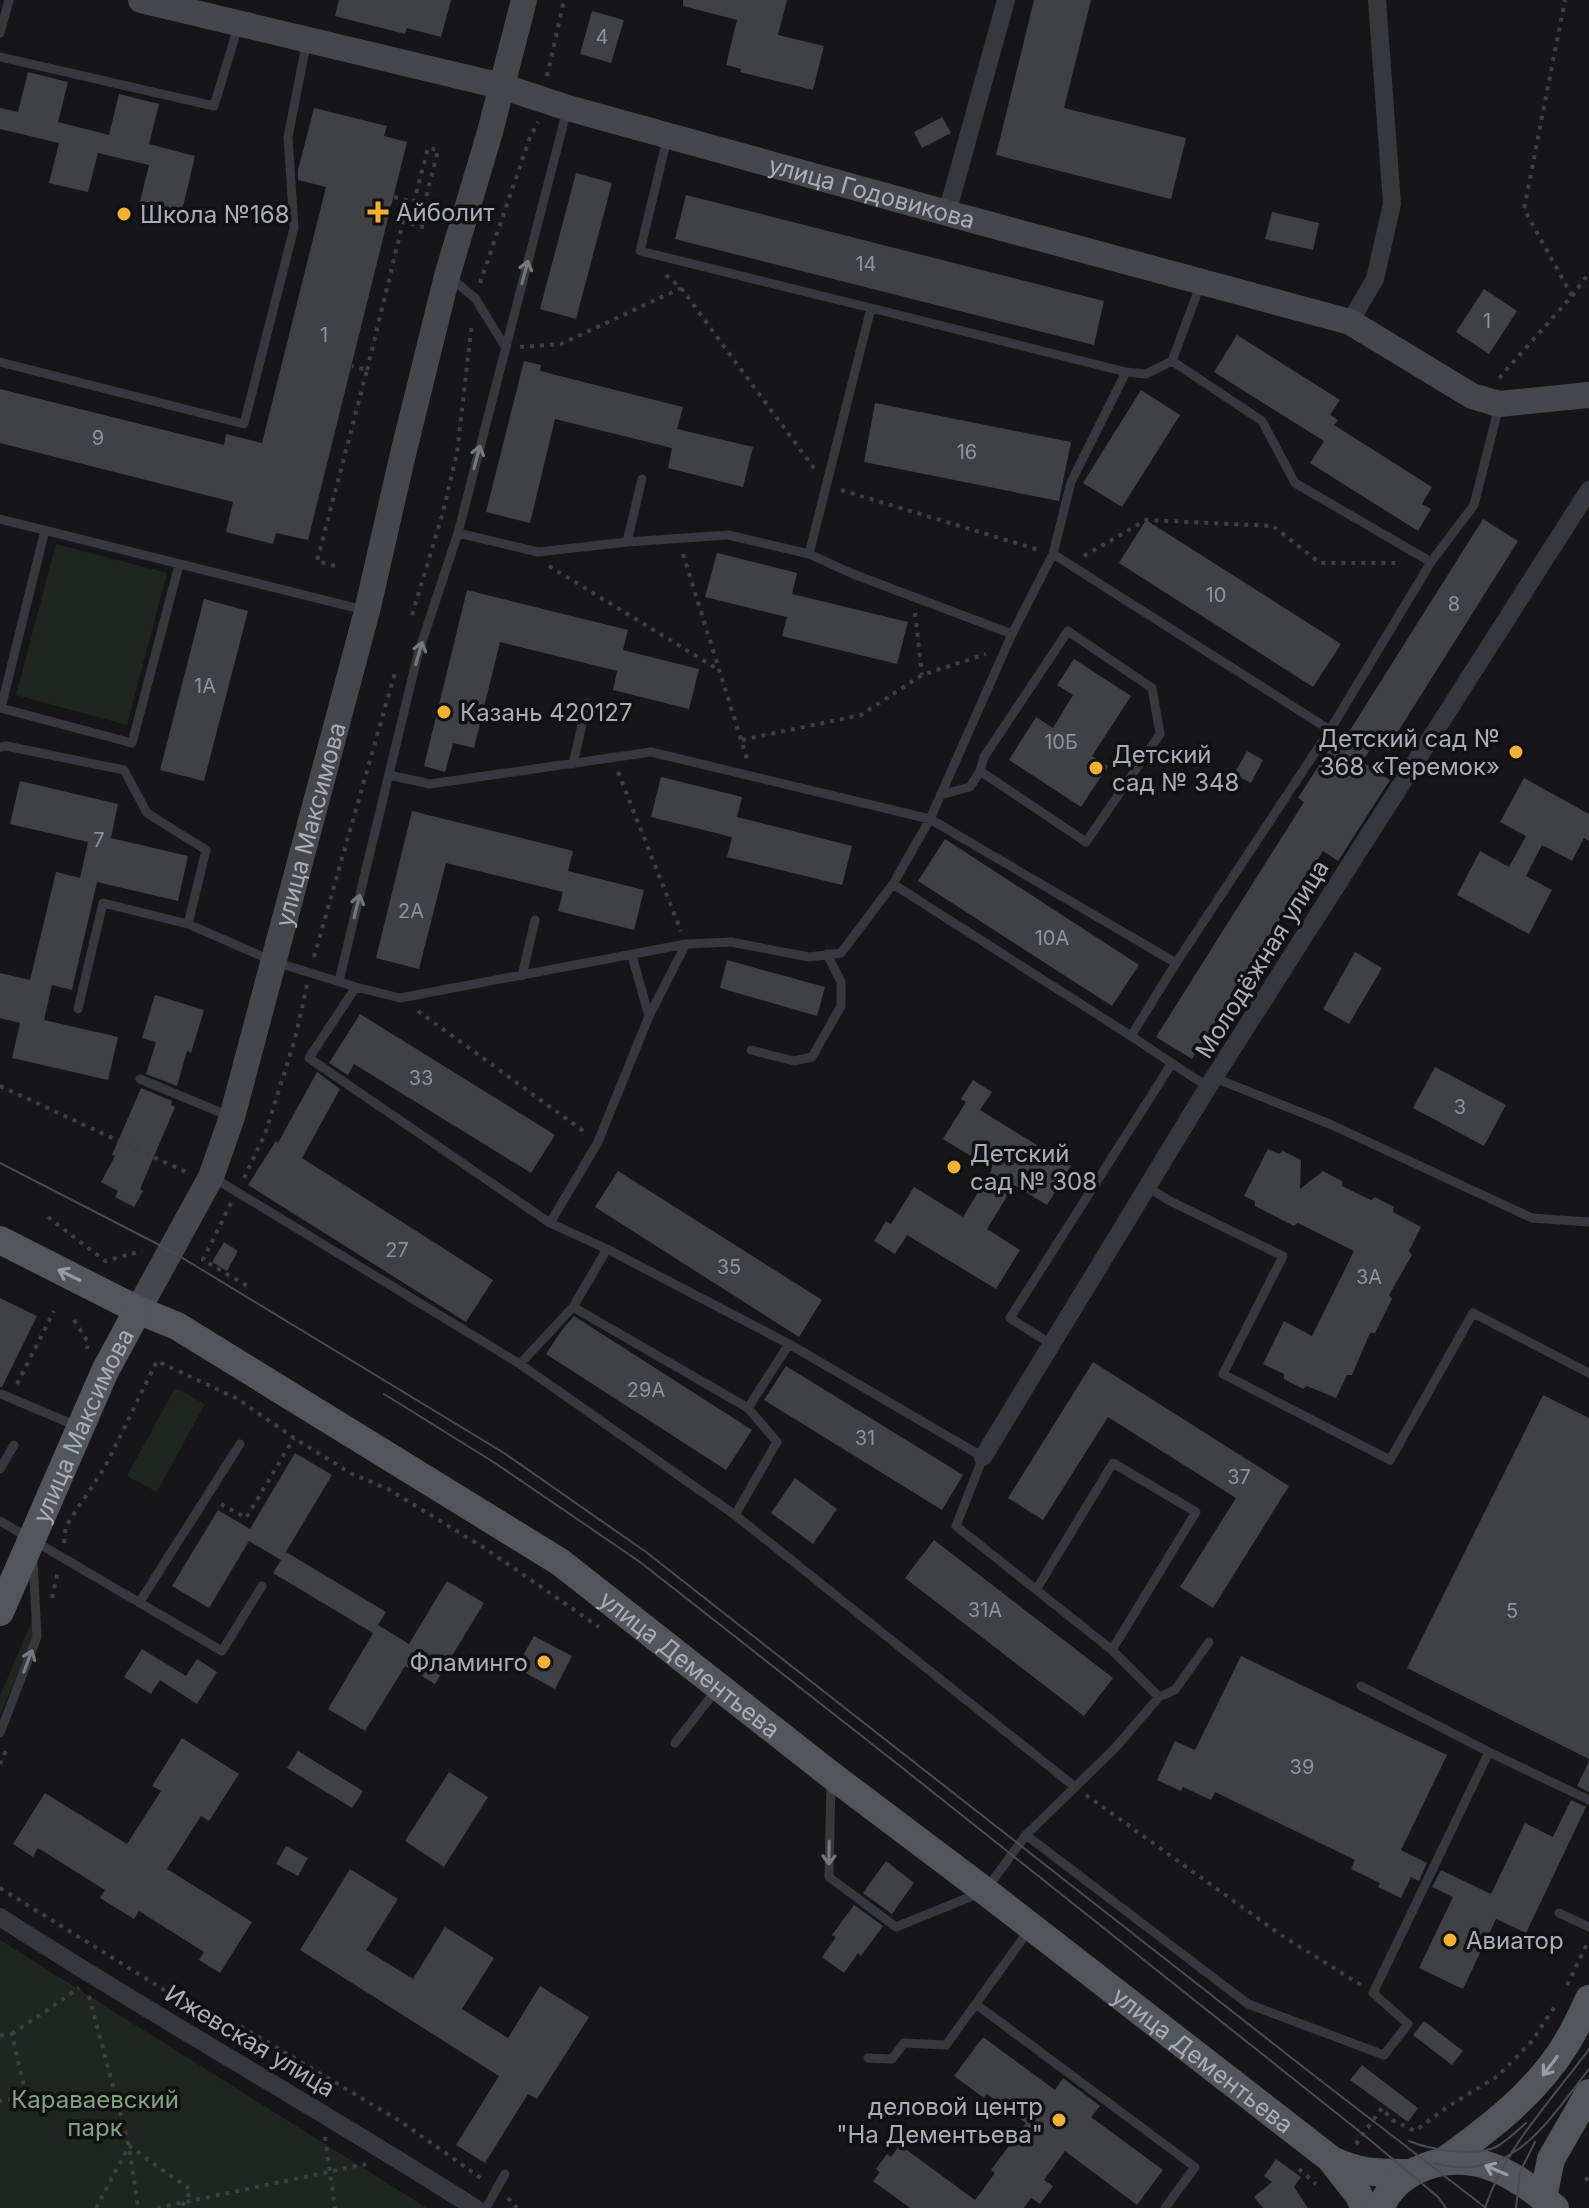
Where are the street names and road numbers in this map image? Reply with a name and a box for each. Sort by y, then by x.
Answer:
street label: улица Годовикова [766,150,978,234]
street label: улица Максимова [269,719,351,930]
street label: Молодёжная улица [1189,855,1335,1063]
street label: улица Максимова [26,1323,140,1527]
street label: улица Дементьева [594,1584,786,1744]
street label: Ижевская улица [160,1979,340,2103]
street label: улица Дементьева [1107,1981,1299,2139]

